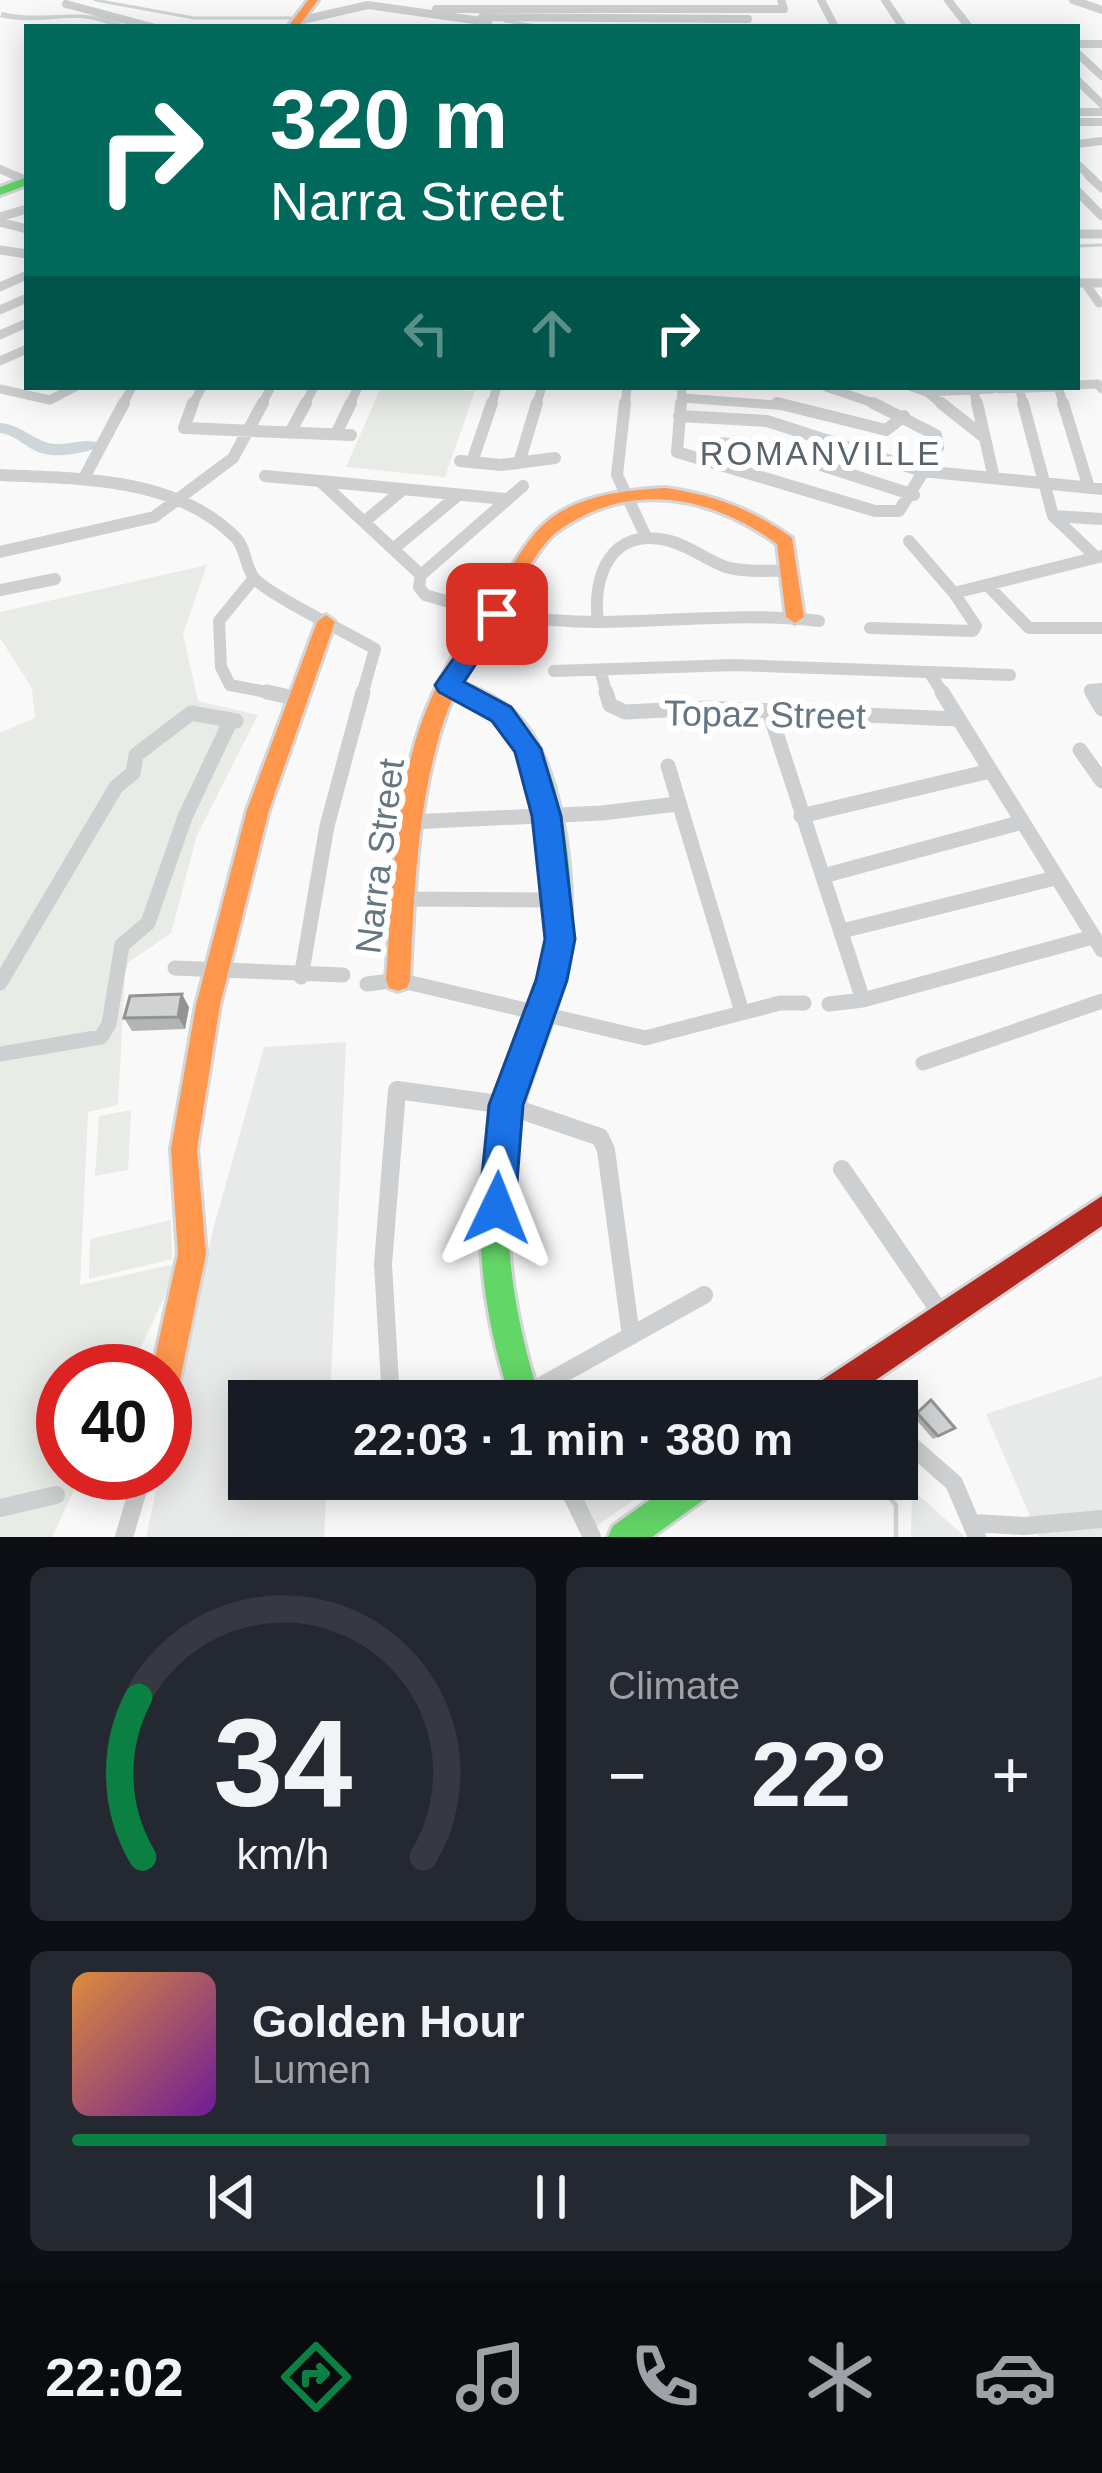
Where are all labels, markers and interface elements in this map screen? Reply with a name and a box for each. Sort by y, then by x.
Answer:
icon: right [72,72,228,228]
text: 320 m [270,72,508,166]
text: Narra Street [270,171,564,231]
icon: left [393,300,459,366]
icon: ahead [519,300,585,366]
icon: right [645,300,711,366]
district label: ROMANVILLE [700,435,942,472]
pin [446,563,548,665]
icon: arrive [464,581,530,647]
street label: Topaz Street [664,692,866,737]
street label: Narra Street [347,756,412,956]
position arrow [434,1145,560,1271]
speed limit sign: 40 [36,1344,192,1500]
text: 22:03 · 1 min · 380 m [353,1414,793,1465]
text: Climate [608,1664,740,1707]
text: 34 [214,1693,352,1832]
text: 22° [751,1725,887,1825]
text: − [608,1738,647,1812]
text: + [991,1738,1030,1812]
text: km/h [237,1830,329,1878]
text: Golden Hour [252,1996,524,2047]
text: Lumen [252,2048,371,2091]
icon: previous [199,2164,265,2230]
icon: pause [518,2164,584,2230]
icon: next [837,2164,903,2230]
icon: directions [274,2335,358,2419]
icon: music [449,2335,533,2419]
icon: phone [623,2335,707,2419]
icon: climate [798,2335,882,2419]
icon: car [973,2335,1057,2419]
text: 22:02 [45,2347,183,2407]

